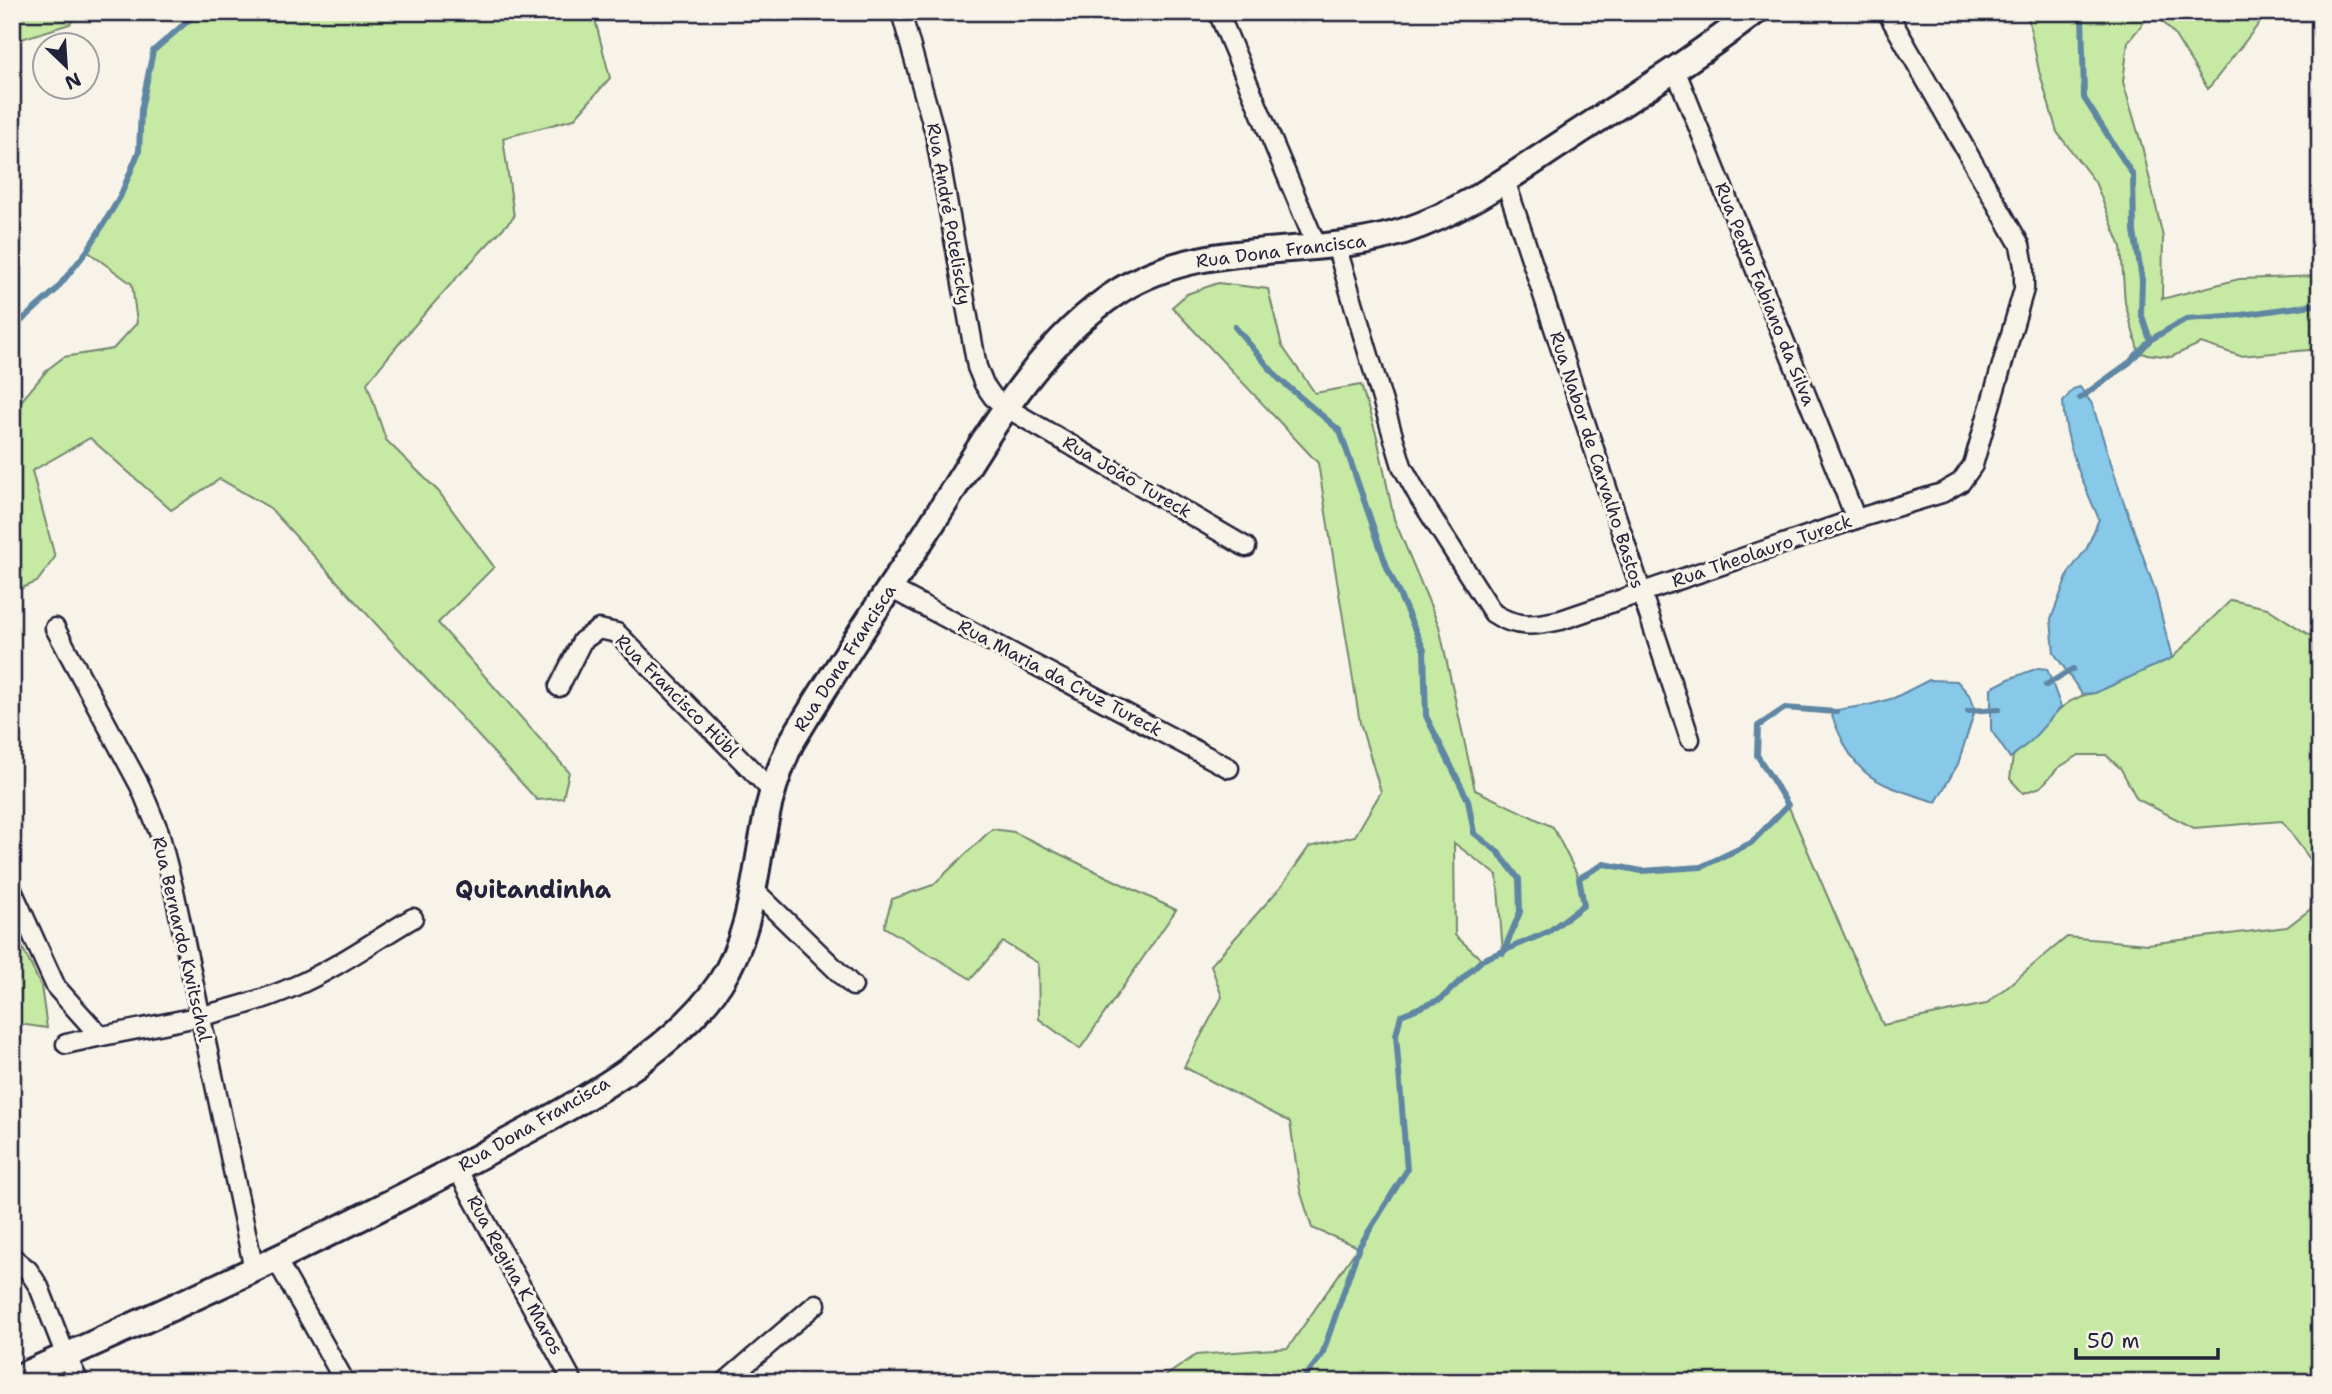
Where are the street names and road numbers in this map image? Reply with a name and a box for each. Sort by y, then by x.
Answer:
street label: Rua André Poteliscky [921,121,977,307]
street label: Rua Pedro Fabiano da Silva [1709,179,1821,409]
street label: Rua Dona Francisca [1195,229,1367,273]
street label: Rua Nabor de Carvalho Bastos [1544,328,1650,592]
street label: Rua João Tureck [1058,430,1196,524]
street label: Rua Theolauro Tureck [1669,509,1855,593]
street label: Rua Dona Francisca [788,580,902,736]
street label: Rua Maria da Cruz Tureck [954,614,1166,742]
street label: Rua Francisco Hübl [610,629,744,763]
street label: Rua Bernardo Kwitschal [147,834,217,1044]
street label: Rua Dona Francisca [454,1071,614,1177]
street label: Rua Regina K Maros [461,1191,569,1359]

